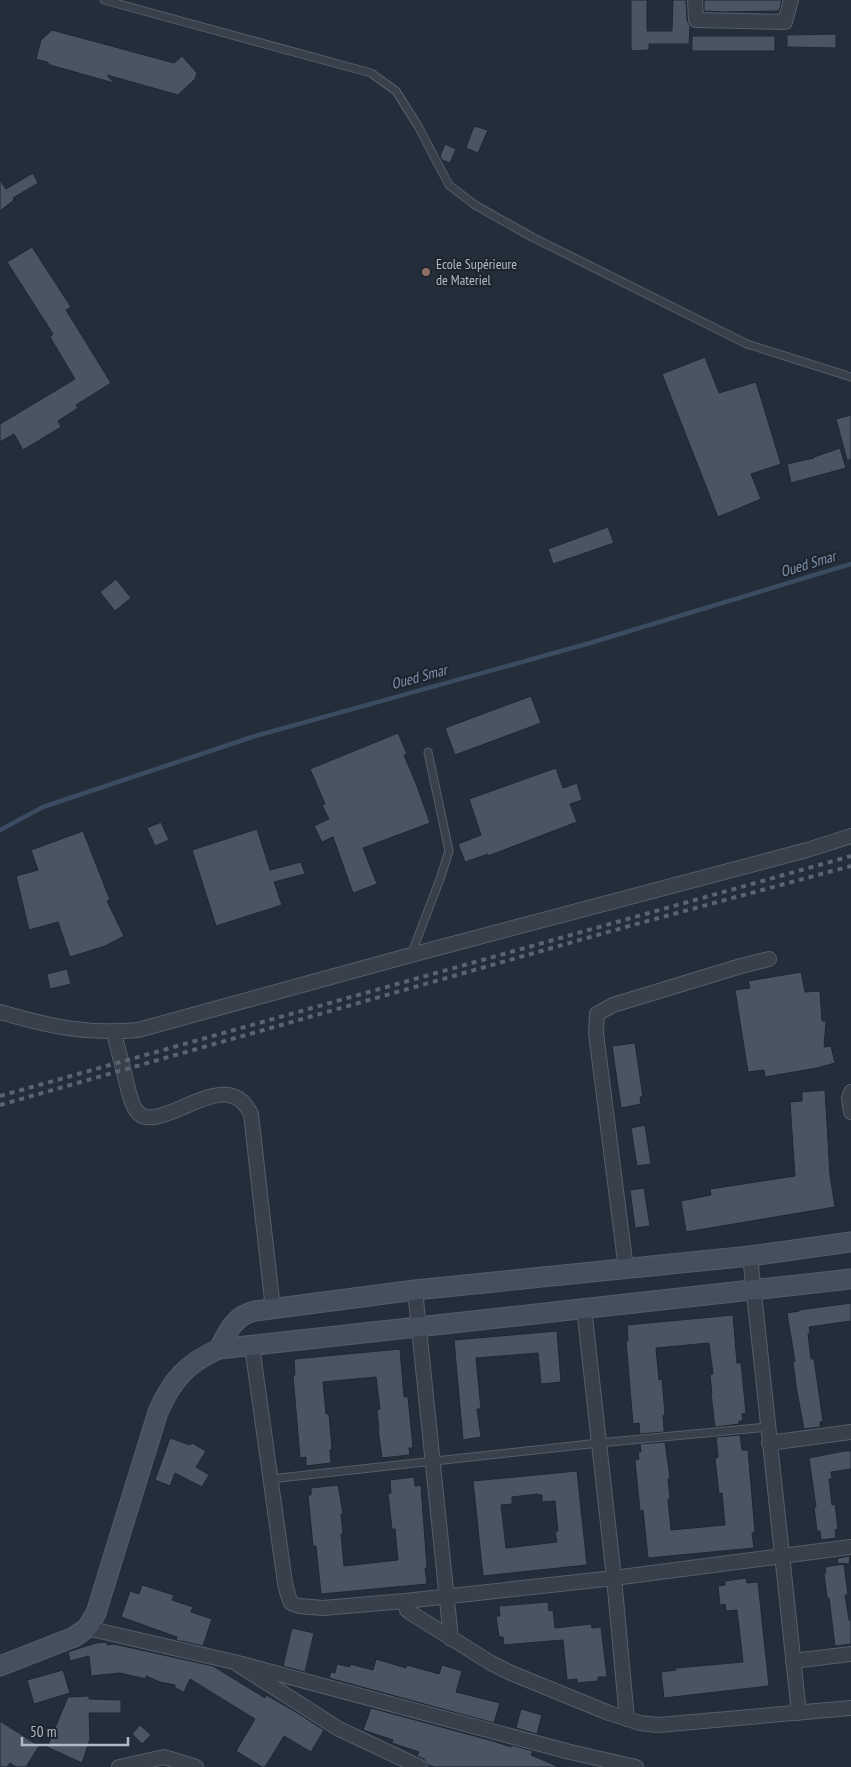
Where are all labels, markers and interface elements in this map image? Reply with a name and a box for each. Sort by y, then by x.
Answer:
place label: Ecole Supérieure de Materiel [436,255,517,289]
marker: Ecole Supérieure de Materiel [420,266,432,278]
water label: Oued Smar [778,546,840,581]
water label: Oued Smar [389,659,451,693]
scale bar [22,1714,129,1746]
text: 50 m [30,1722,56,1741]

